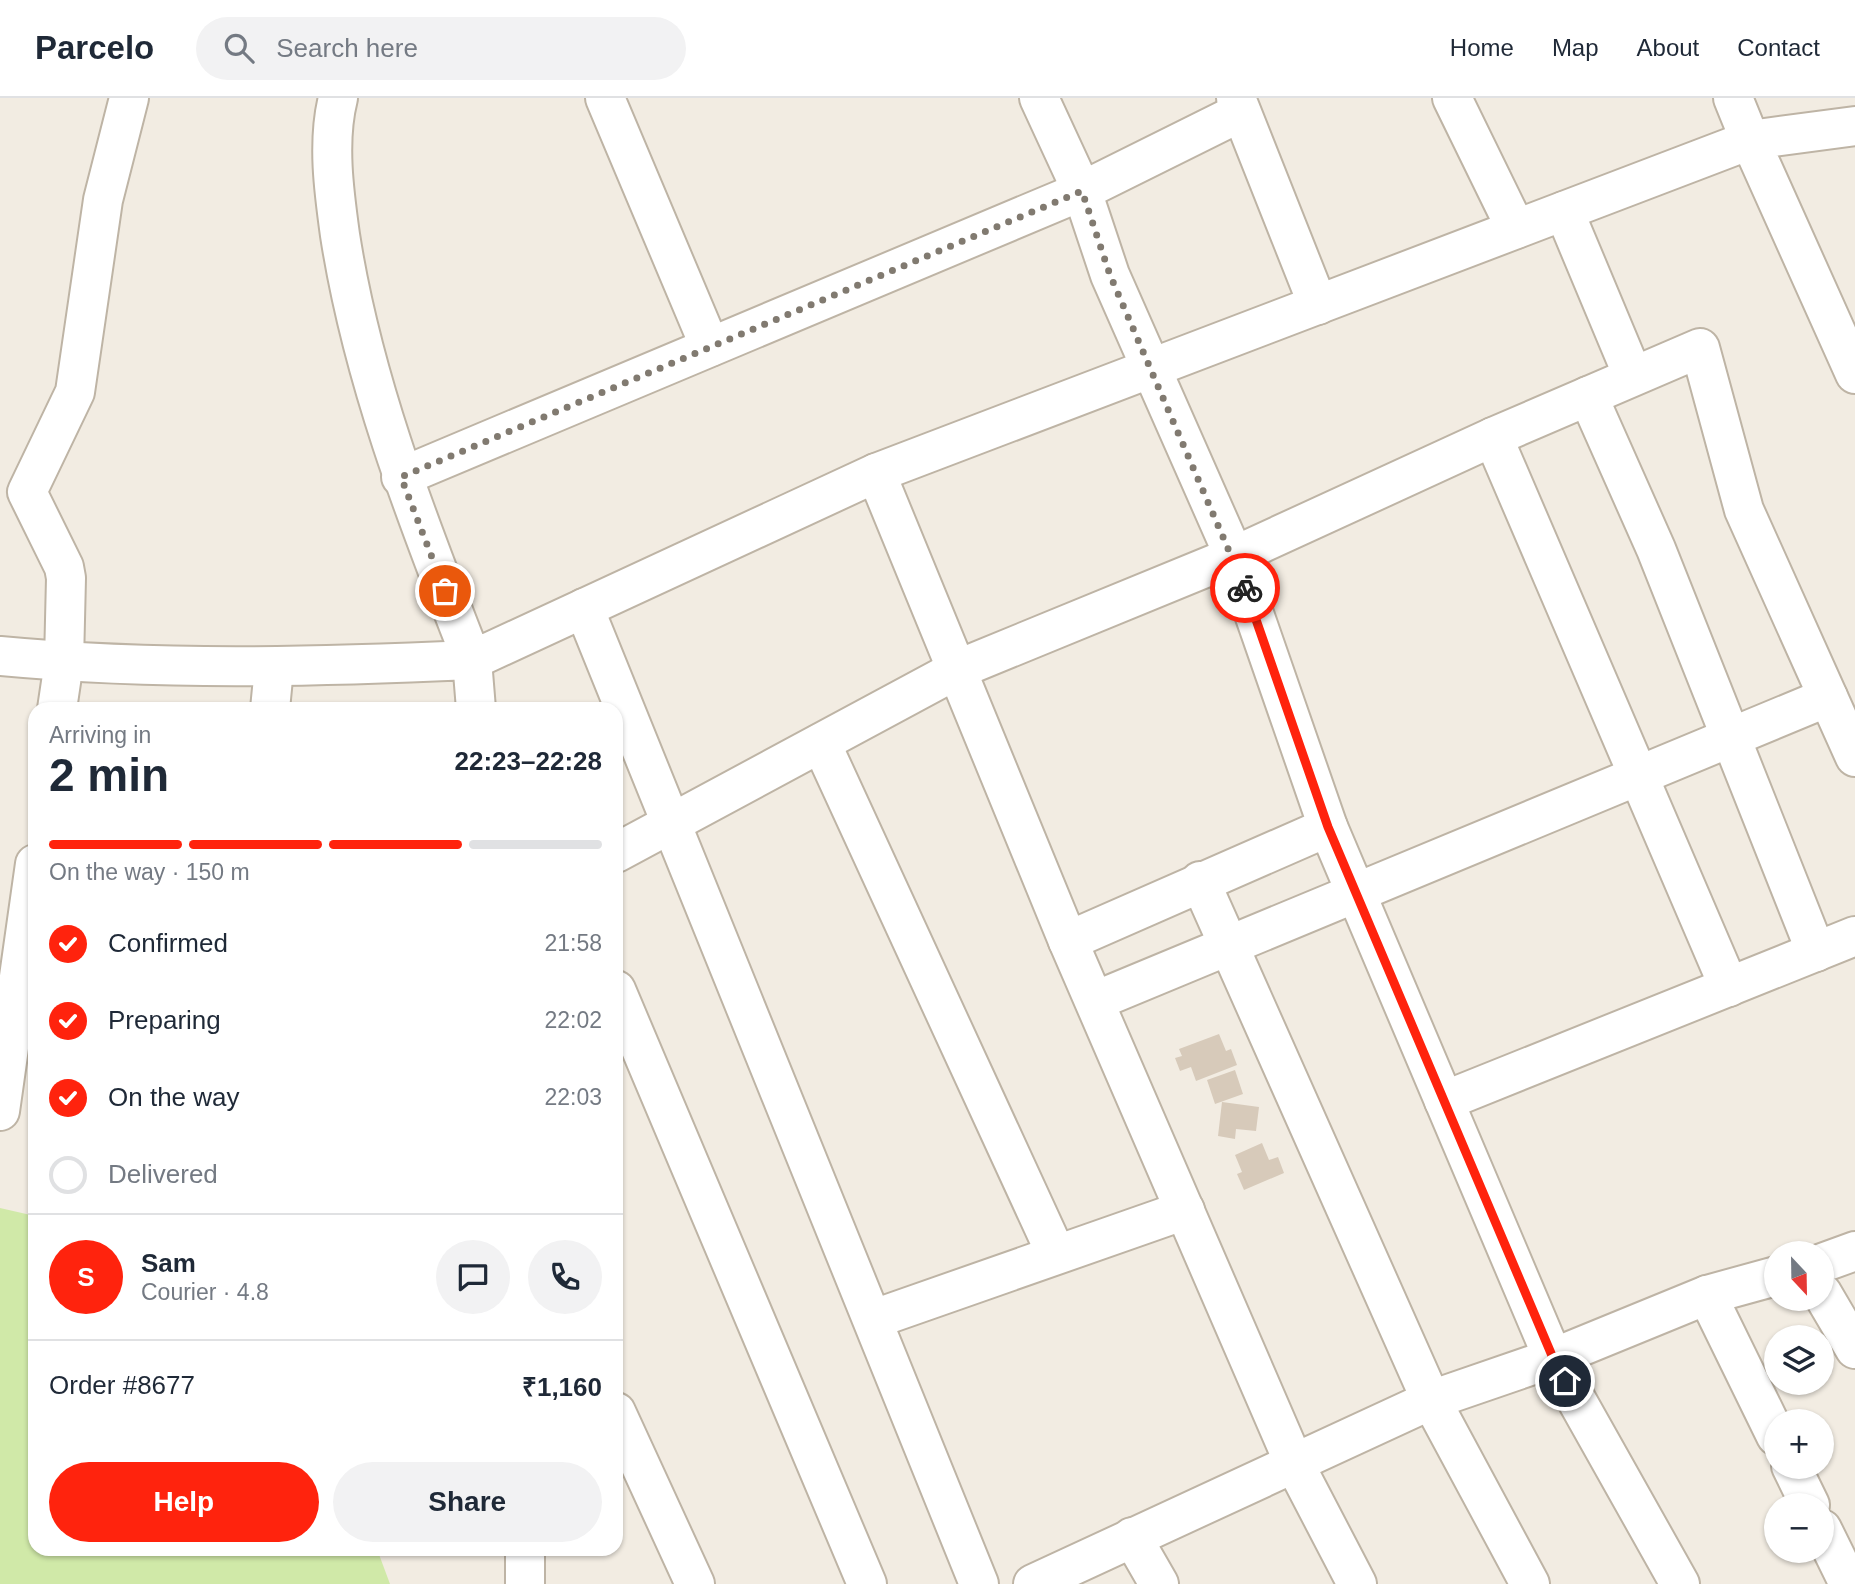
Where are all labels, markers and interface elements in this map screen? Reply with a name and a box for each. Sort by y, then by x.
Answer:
search box [196,17,686,80]
text: Parcelo [35,29,154,66]
icon: search [220,29,258,67]
text: Search here [276,33,418,63]
text: Home [1450,34,1514,61]
text: Map [1552,34,1599,61]
text: About [1637,34,1699,61]
text: Contact [1737,34,1820,61]
courier [1210,553,1280,623]
pin [415,561,475,621]
icon: bike [1226,569,1264,607]
icon: bag [426,572,464,610]
text: Arriving in [49,722,151,748]
text: 22:23–22:28 [455,746,602,776]
text: 2 min [49,749,169,801]
text: On the way · 150 m [49,859,250,885]
icon: check [49,925,87,963]
text: Confirmed [108,928,228,958]
text: 21:58 [544,930,602,956]
icon: check [49,1002,87,1040]
text: Preparing [108,1005,221,1035]
text: 22:02 [544,1007,602,1033]
icon: check [49,1079,87,1117]
text: On the way [108,1082,240,1112]
text: 22:03 [544,1084,602,1110]
text: Delivered [108,1159,218,1189]
button: chat [436,1240,510,1314]
button: phone [528,1240,602,1314]
north arrow [1764,1241,1834,1311]
map controls [1764,1241,1834,1563]
text: Sam [141,1248,196,1278]
text: S [77,1262,95,1292]
text: Courier · 4.8 [141,1279,269,1305]
button: layers [1764,1325,1834,1395]
pin [1535,1351,1595,1411]
icon: home [1546,1362,1584,1400]
text: Order #8677 [49,1370,195,1400]
text: ₹1,160 [522,1372,602,1402]
button: + [1764,1409,1834,1479]
button: Help [49,1462,319,1542]
button: Share [333,1462,602,1542]
button: − [1764,1493,1834,1563]

